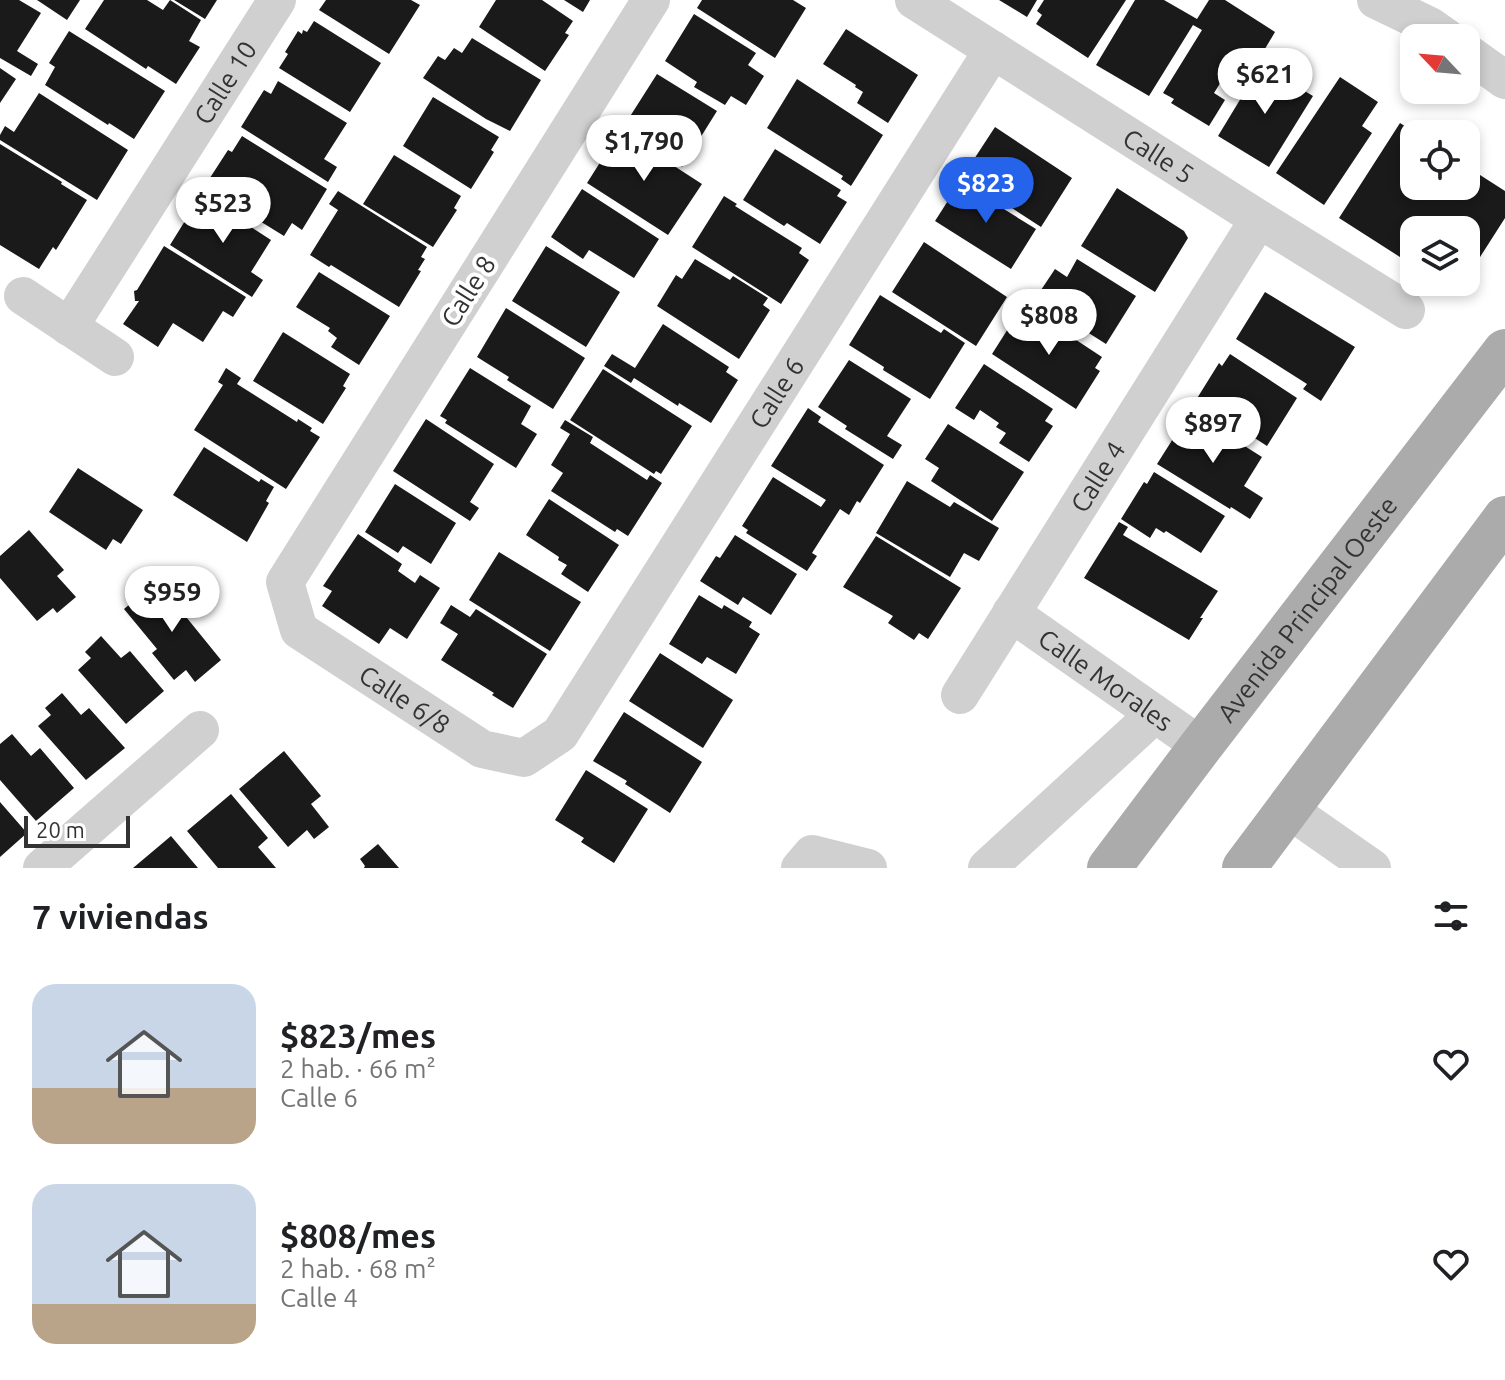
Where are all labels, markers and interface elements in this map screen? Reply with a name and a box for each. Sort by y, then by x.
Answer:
north arrow [1400,24,1480,104]
map controls [1400,24,1480,296]
street label: Calle 10 [188,35,262,129]
pin: $621 [1218,48,1312,116]
text: $621 [1236,59,1294,88]
pin: $1,790 [579,115,709,183]
button: locate [1400,120,1480,200]
street label: Calle 5 [1118,122,1200,189]
text: $1,790 [604,126,684,155]
pin: $823 [939,157,1033,225]
text: $823 [957,168,1015,197]
pin: $523 [176,177,270,245]
text: $523 [194,188,252,217]
button: layers [1400,216,1480,296]
street label: Calle 8 [435,250,501,332]
pin: $808 [1002,289,1096,357]
text: $808 [1020,300,1078,329]
street label: Calle 6 [743,352,809,433]
pin: $897 [1166,397,1260,465]
text: $897 [1184,408,1242,437]
street label: Calle 4 [1064,436,1130,517]
street label: Avenida Principal Oeste [1211,491,1402,727]
pin: $959 [125,566,219,634]
text: $959 [143,577,201,606]
street label: Calle Morales [1033,623,1179,736]
street label: Calle 6/8 [354,659,456,739]
scale bar [24,812,130,848]
text: 20 m [36,817,85,842]
icon: filters [1429,894,1473,938]
text: 7 viviendas [32,897,208,935]
icon: home [96,1016,192,1112]
text: $823/mes [280,1016,436,1054]
icon: heart [1429,1042,1473,1086]
text: 2 hab. · 66 m² [280,1054,436,1083]
text: Calle 6 [280,1083,358,1112]
icon: home [96,1216,192,1312]
text: $808/mes [280,1216,436,1254]
icon: heart [1429,1242,1473,1286]
text: 2 hab. · 68 m² [280,1254,436,1283]
text: Calle 4 [280,1283,358,1312]

